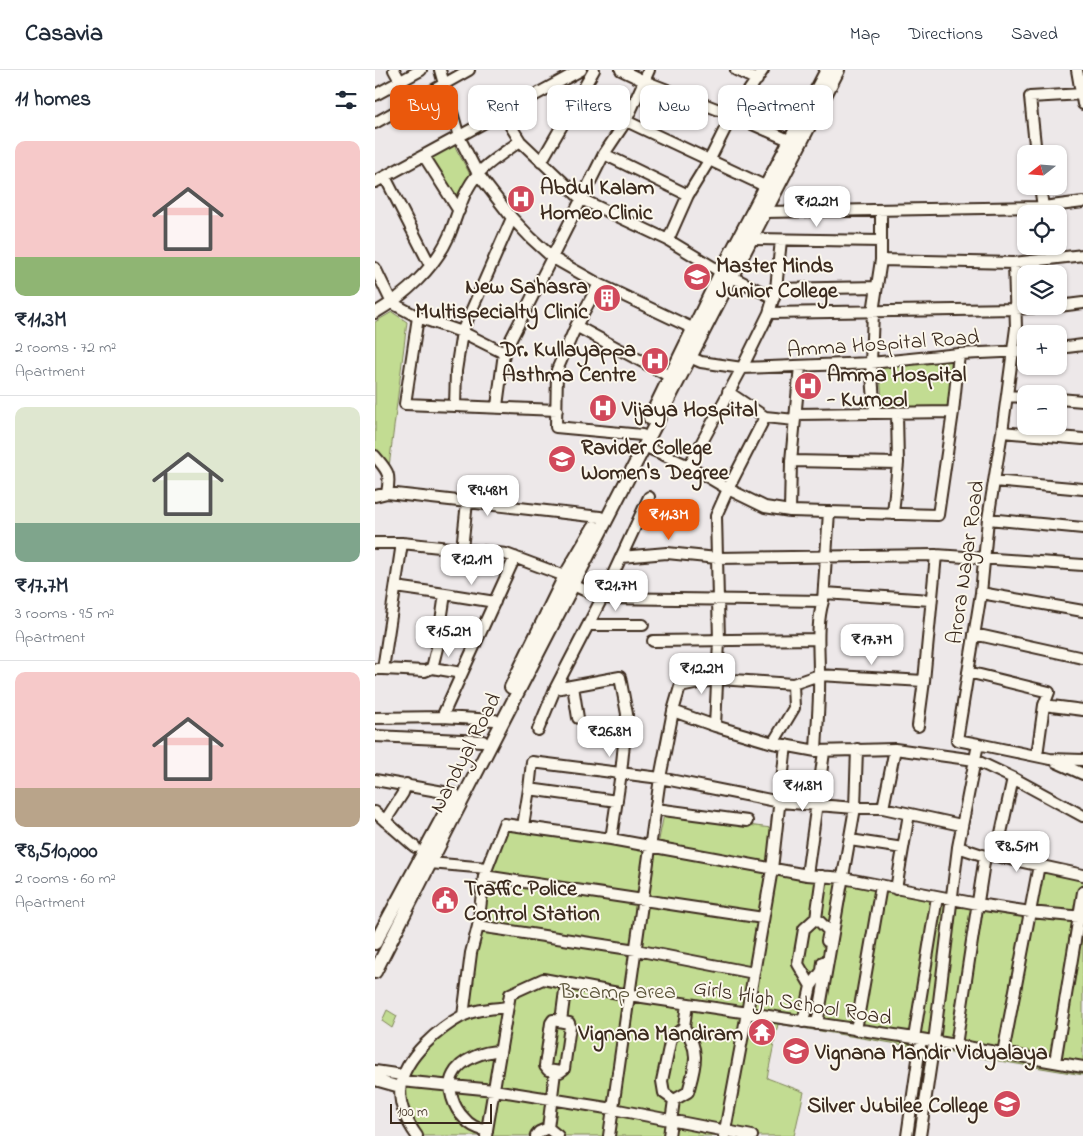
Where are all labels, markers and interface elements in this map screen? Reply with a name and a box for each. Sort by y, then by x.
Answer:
text: Casavia [25,17,103,52]
text: Map [850,22,880,48]
text: Directions [908,22,983,48]
text: Saved [1011,22,1058,48]
text: 11 homes [15,85,91,115]
chip: Buy [390,85,458,130]
chip: Rent [468,85,537,130]
chip: Filters [547,85,630,130]
chip: New [640,85,708,130]
chip: Apartment [718,85,833,130]
icon: filters [332,86,360,114]
north arrow [1017,145,1067,195]
map controls [1017,145,1067,435]
place label: Abdul Kalam Homeo Clinic [540,173,654,230]
icon: home [143,174,233,264]
hospital icon: Abdul Kalam Homeo Clinic [506,184,536,214]
pin: ₹12.2M [776,186,858,228]
text: ₹12.2M [795,190,839,214]
button: locate [1017,205,1067,255]
place label: Master Minds Junior College [716,251,839,309]
school or university icon: Master Minds Junior College [682,262,712,292]
button: layers [1017,265,1067,315]
place label: New Sahasra Multispecialty Clinic [415,272,589,330]
building icon: New Sahasra Multispecialty Clinic [592,283,622,313]
text: ₹11.3M [15,306,67,336]
street label: Amma Hospital Road [786,322,980,368]
button: + [1017,325,1067,375]
place label: Dr. Kullayappa Asthma Centre [500,335,637,392]
text: 2 rooms · 72 m² [15,336,116,360]
hospital icon: Dr. Kullayappa Asthma Centre [640,346,670,376]
text: Apartment [15,360,85,384]
place label: Amma Hospital - Kurnool [826,360,967,417]
hospital icon: Amma Hospital - Kurnool [793,371,823,401]
button: − [1017,385,1067,435]
hospital icon: Vijaya Hospital [588,393,618,423]
place label: Vijaya Hospital [621,395,758,428]
place label: Ravider College Women's Degree [581,433,730,491]
icon: home [143,439,233,529]
school or university icon: Ravider College Women's Degree [547,444,577,474]
pin: ₹9.48M [447,474,529,517]
text: ₹9.48M [468,479,508,503]
street label: Arora Nagar Road [940,479,995,646]
pin: ₹11.3M [628,498,710,541]
text: ₹11.3M [649,503,689,527]
pin: ₹12.1M [431,544,513,586]
text: ₹12.1M [452,548,492,572]
pin: ₹21.7M [575,570,657,612]
text: ₹17.7M [15,572,69,602]
text: ₹21.7M [595,574,637,598]
text: 3 rooms · 95 m² [15,602,114,626]
pin: ₹15.2M [408,616,490,658]
text: ₹15.2M [427,620,471,644]
pin: ₹17.7M [831,624,913,666]
text: Apartment [15,626,85,650]
text: ₹17.7M [852,628,892,652]
pin: ₹12.2M [661,652,743,695]
text: ₹12.2M [680,657,724,681]
street label: Nandyal Road [423,688,512,819]
icon: home [143,704,233,794]
pin: ₹26.8M [569,716,651,758]
text: ₹26.8M [588,720,632,744]
pin: ₹11.8M [762,770,844,812]
text: ₹11.8M [784,774,822,798]
pin: ₹8.51M [976,830,1058,873]
text: ₹8.51M [996,835,1038,859]
text: ₹8,510,000 [15,837,98,867]
text: 2 rooms · 60 m² [15,867,116,891]
place label: Traffic Police Control Station [464,874,600,931]
public building icon: Traffic Police Control Station [430,885,460,915]
text: Apartment [15,891,85,915]
street label: Girls High School Road [691,972,894,1036]
park label: B.camp area [559,977,676,1009]
temple icon: Vignana Mandiram [747,1017,777,1047]
place label: Vignana Mandiram [578,1019,743,1052]
school or university icon: Vignana Mandir Vidyalaya [781,1036,811,1066]
place label: Vignana Mandir Vidyalaya [814,1038,1048,1071]
school or university icon: Silver Jubilee College [992,1089,1022,1119]
place label: Silver Jubilee College [807,1091,989,1124]
scale bar [390,1101,493,1124]
text: 100 m [397,1102,428,1123]

